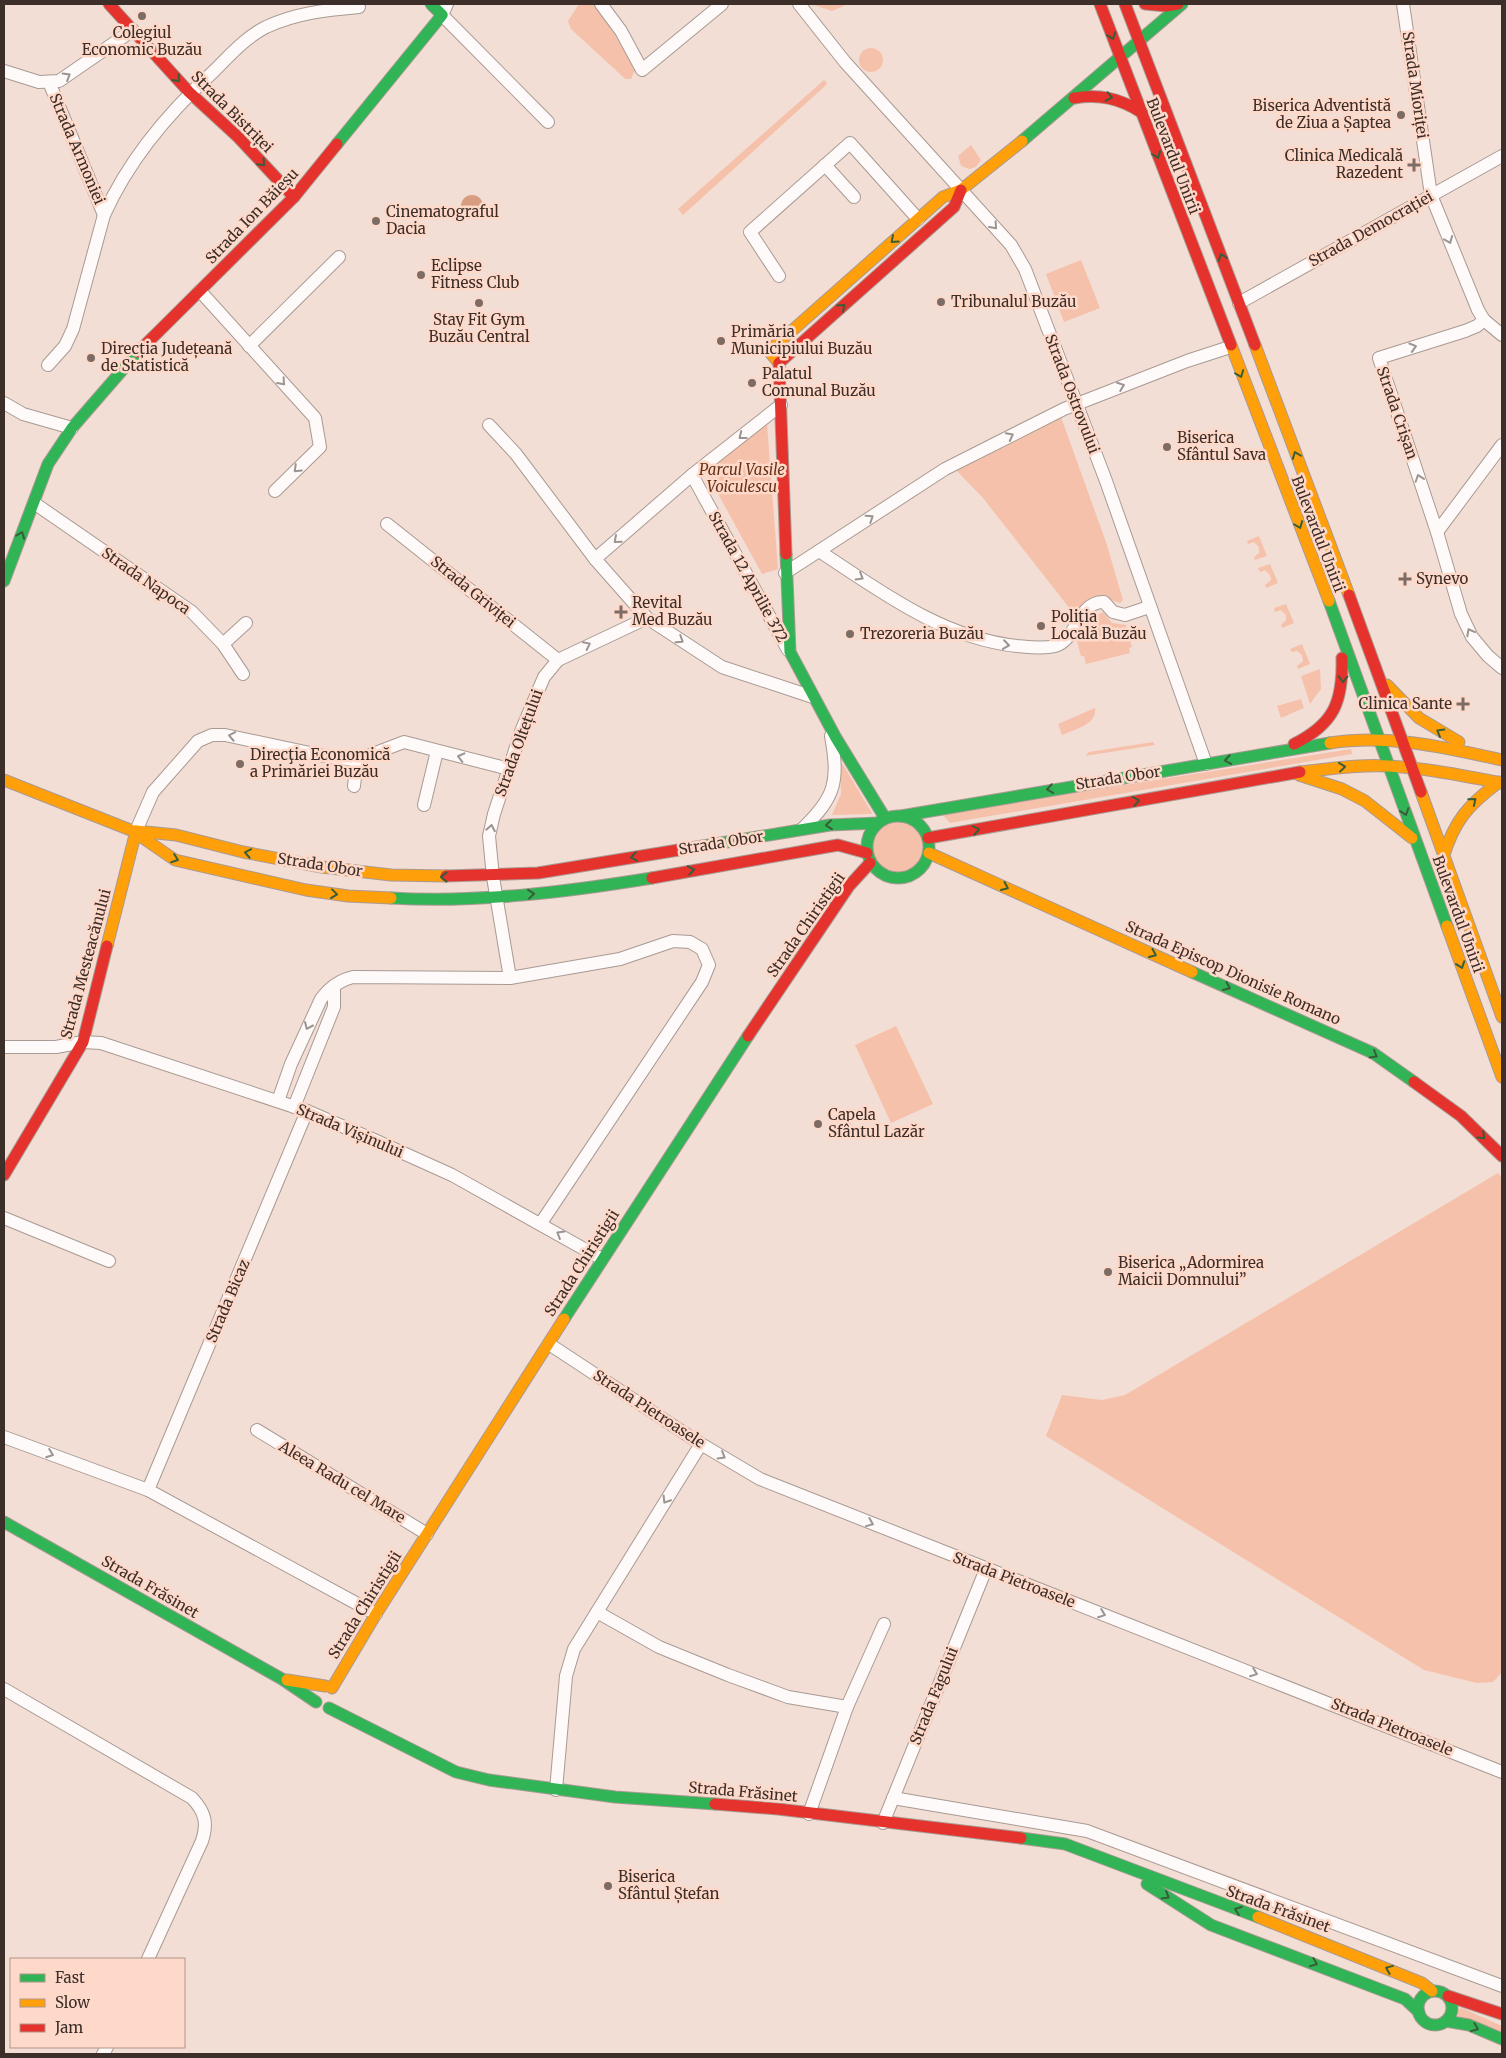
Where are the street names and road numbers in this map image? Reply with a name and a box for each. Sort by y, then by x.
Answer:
street label: Strada Mioriței [1398,30,1432,140]
street label: Strada Bistriței [187,67,277,157]
street label: Strada Armoniei [46,91,109,207]
street label: Bulevardul Unirii [1142,95,1204,217]
street label: Strada Ion Băieșu [201,164,303,268]
street label: Strada Democrației [1305,186,1437,271]
street label: Strada Ostrovului [1041,331,1104,456]
street label: Strada Crișan [1372,364,1422,462]
street label: Bulevardul Unirii [1287,473,1349,595]
street label: Strada 12 Aprilie 372 [705,508,792,646]
street label: Strada Napoca [98,543,194,618]
street label: Strada Griviței [426,552,520,632]
street label: Strada Oltețului [490,687,548,799]
street label: Strada Obor [1074,761,1162,794]
street label: Strada Obor [677,826,765,859]
street label: Strada Obor [276,848,364,881]
street label: Bulevardul Unirii [1428,853,1489,975]
street label: Strada Chiristigii [762,869,849,981]
street label: Strada Mesteacănului [56,886,115,1041]
street label: Strada Episcop Dionisie Romano [1123,916,1344,1029]
street label: Strada Vișinului [293,1099,407,1163]
street label: Strada Chiristigii [540,1206,623,1320]
street label: Strada Bicaz [201,1256,254,1345]
street label: Strada Pietroasele [590,1365,709,1452]
street label: Aleea Radu cel Mare [275,1436,409,1527]
street label: Strada Chiristigii [324,1547,405,1662]
street label: Strada Pietroasele [950,1547,1078,1612]
street label: Strada Frăsinet [98,1551,202,1622]
street label: Strada Fagului [905,1644,962,1748]
street label: Strada Pietroasele [1329,1693,1456,1760]
street label: Strada Frăsinet [688,1777,798,1806]
street label: Strada Frăsinet [1224,1881,1333,1936]

